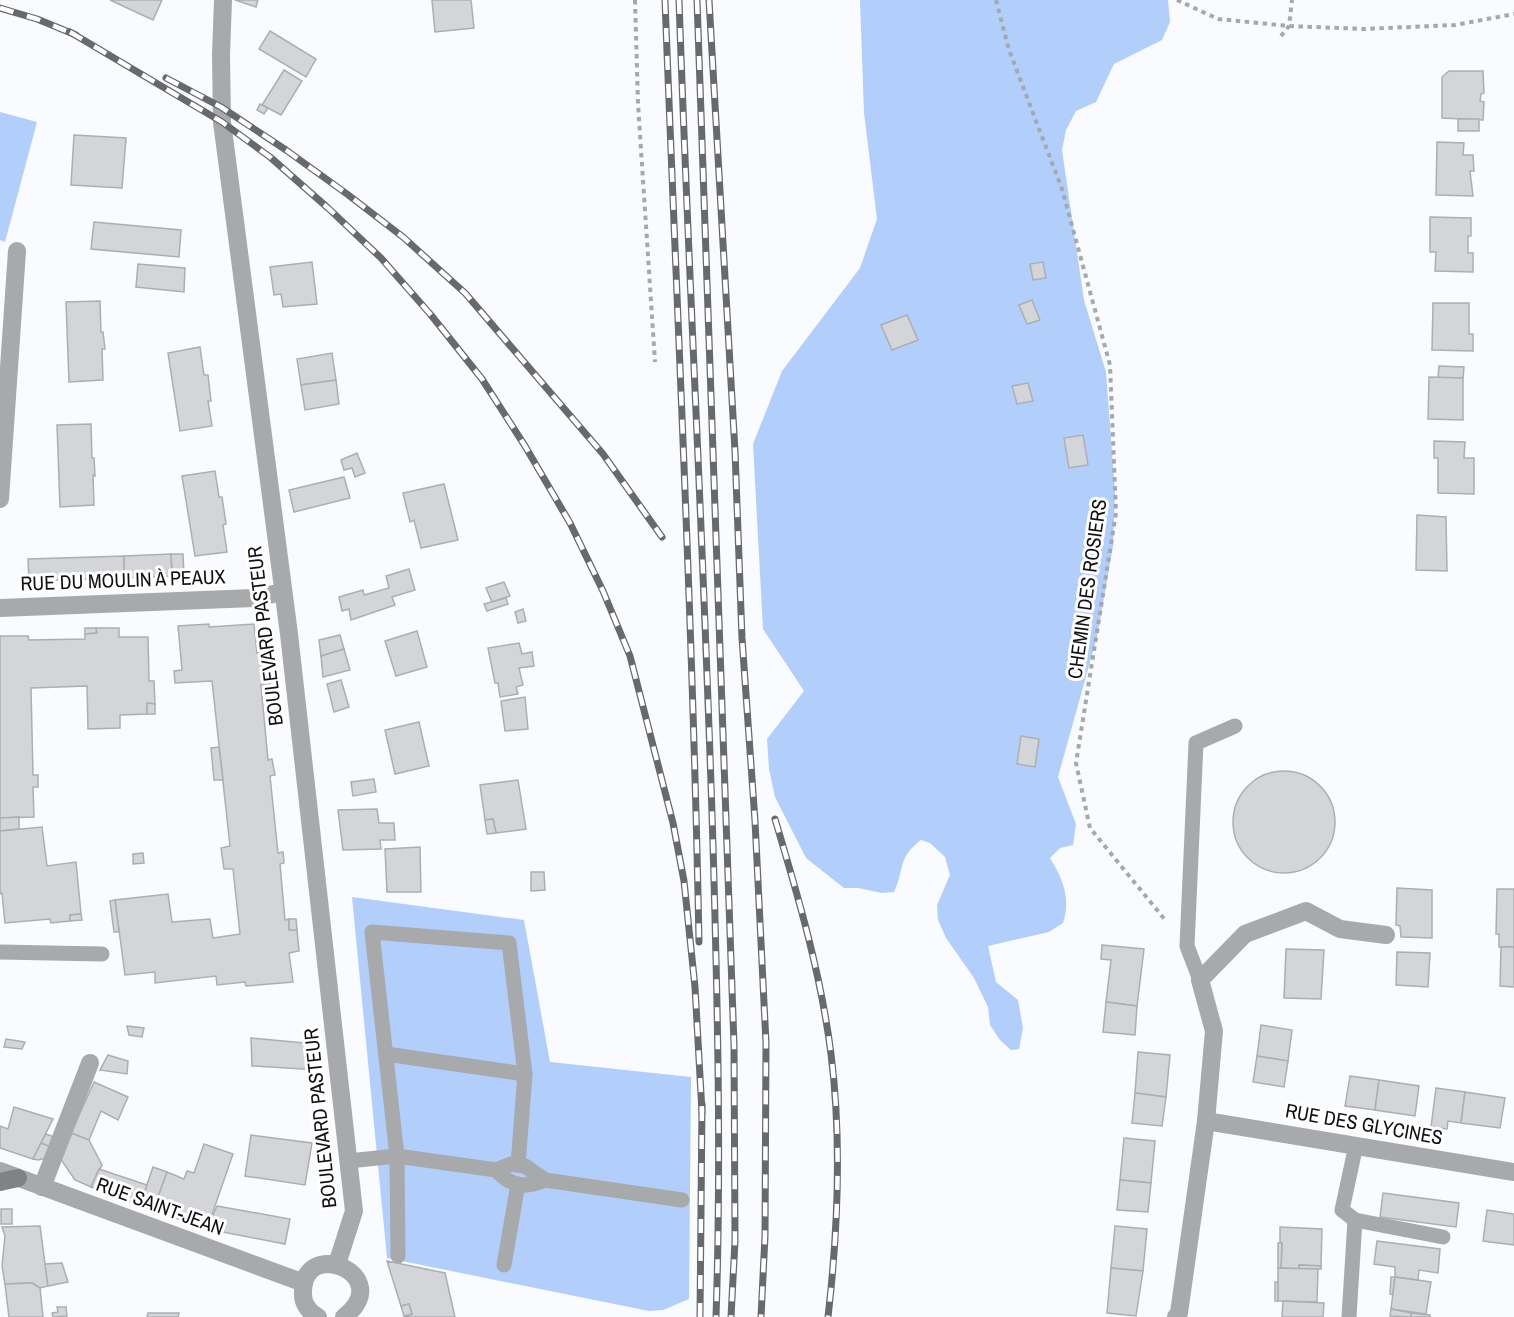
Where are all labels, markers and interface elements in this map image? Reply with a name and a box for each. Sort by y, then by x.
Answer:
street label: CHEMIN DES ROSIERS [1061,497,1113,681]
street label: BOULEVARD PASTEUR [240,545,289,727]
street label: RUE DU MOULIN À PEAUX [20,562,226,597]
street label: BOULEVARD PASTEUR [297,1027,342,1209]
street label: RUE DES GLYCINES [1283,1096,1445,1151]
street label: RUE SAINT-JEAN [93,1170,228,1241]

